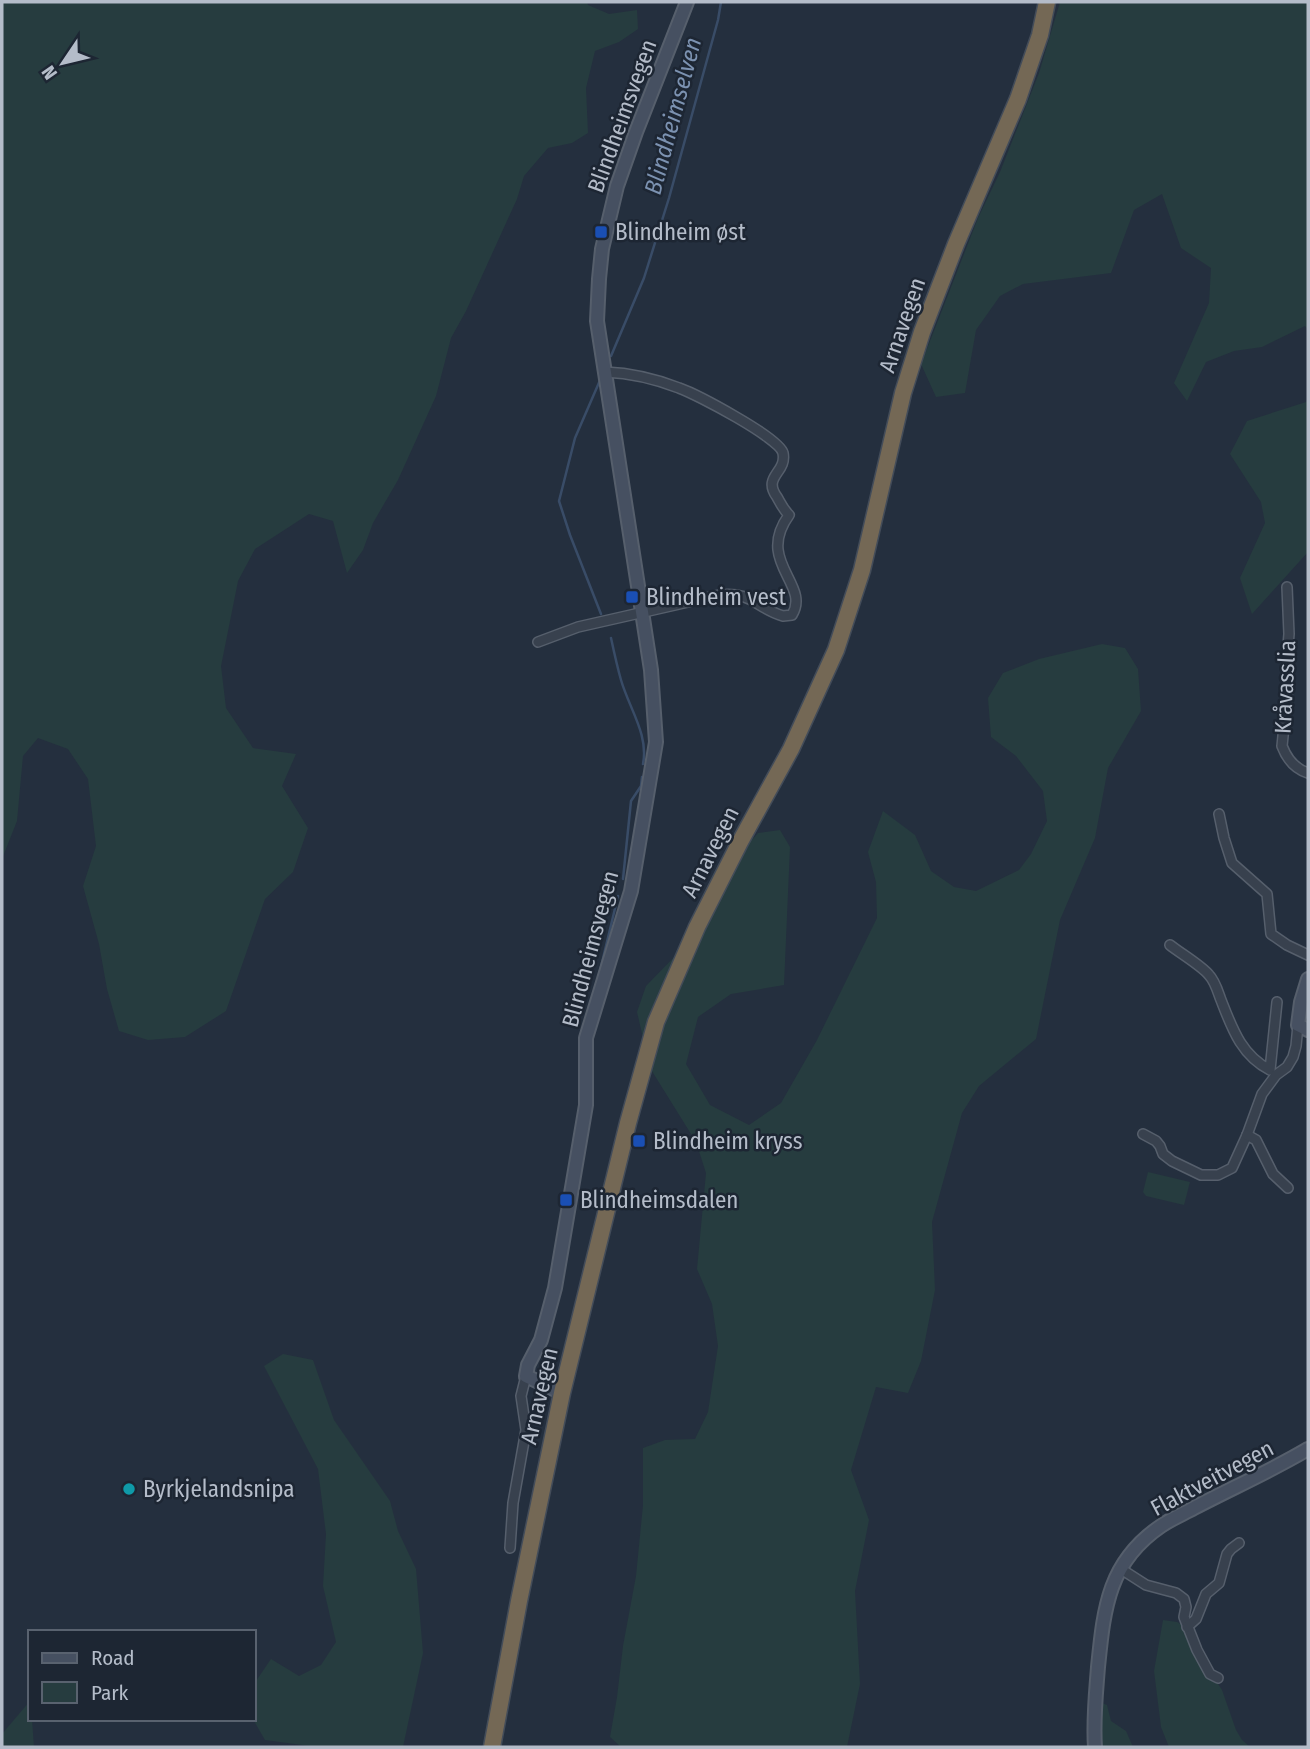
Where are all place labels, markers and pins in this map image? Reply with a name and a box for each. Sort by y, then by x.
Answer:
place label: Blindheim øst [615,218,746,246]
marker: Blindheim øst [593,224,609,240]
place label: Blindheim vest [646,583,787,611]
marker: Blindheim vest [624,589,640,605]
place label: Blindheim kryss [653,1127,803,1155]
marker: Blindheim kryss [631,1133,647,1149]
place label: Blindheimsdalen [580,1186,739,1214]
marker: Blindheimsdalen [558,1192,574,1208]
place label: Byrkjelandsnipa [143,1475,294,1503]
marker: Byrkjelandsnipa [121,1481,137,1497]

